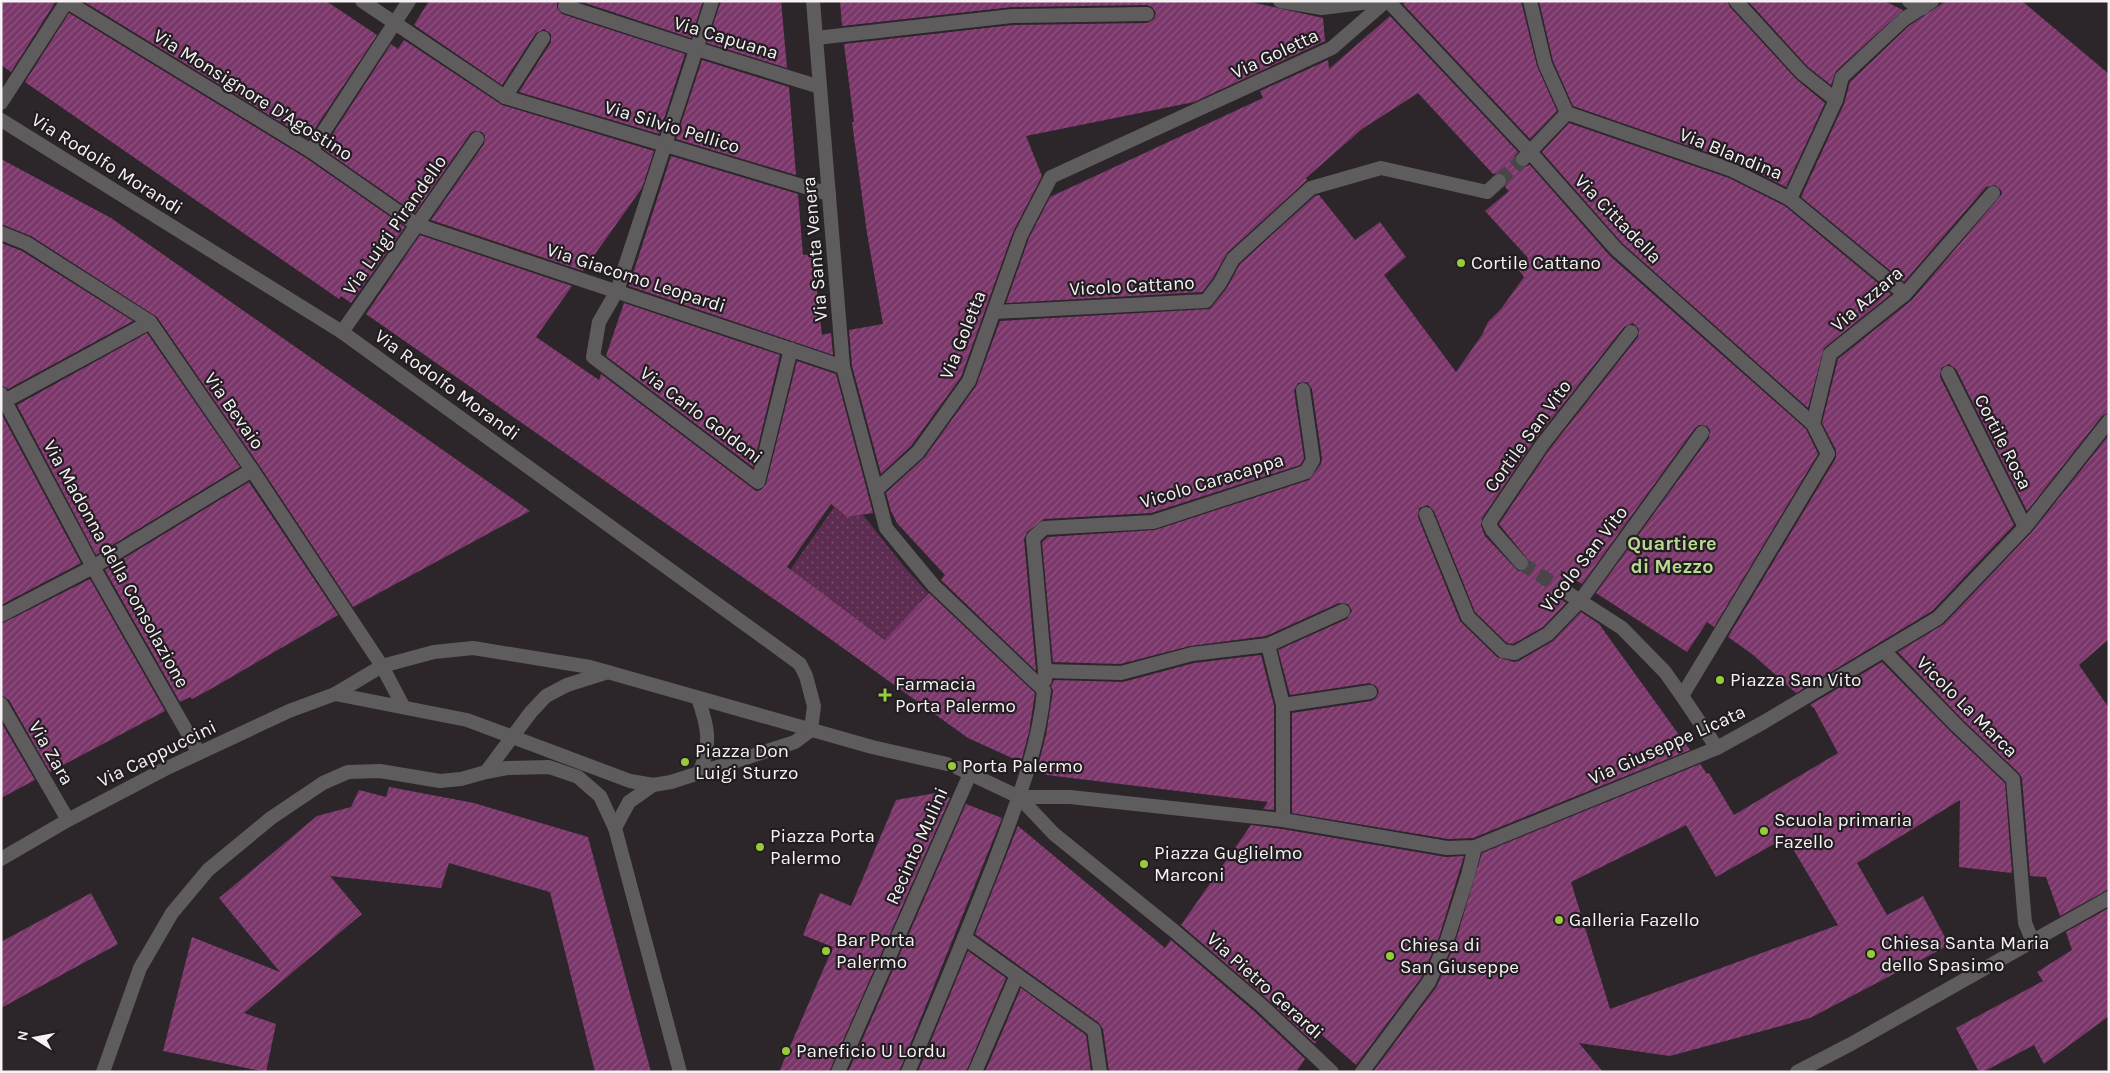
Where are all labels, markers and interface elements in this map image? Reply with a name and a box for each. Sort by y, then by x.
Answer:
street label: Via Capuana [671,12,781,64]
street label: Via Goletta [1228,24,1322,84]
street label: Via Monsignore D'Agostino [149,25,357,165]
street label: Via Silvio Pellico [602,96,742,158]
street label: Via Rodolfo Morandi [27,109,187,219]
street label: Via Blandina [1676,123,1786,185]
street label: Via Luigi Pirandello [339,151,451,299]
street label: Via Cittadella [1570,170,1666,268]
street label: Via Santa Venera [798,176,832,322]
street label: Via Giacomo Leopardi [544,239,728,317]
place label: Cortile Cattano [1471,252,1601,274]
marker: Cortile Cattano [1455,257,1467,269]
street label: Via Azzara [1827,262,1907,336]
street label: Vicolo Cattano [1069,272,1195,300]
street label: Via Goletta [935,287,991,383]
street label: Via Rodolfo Morandi [370,325,524,445]
street label: Via Carlo Goldoni [636,362,766,468]
street label: Via Bevaio [199,368,269,454]
street label: Cortile San Vito [1480,376,1576,496]
street label: Cortile Rosa [1970,391,2036,493]
street label: Via Madonna della Consolazione [39,436,193,692]
street label: Vicolo Caracappa [1137,449,1287,513]
street label: Vicolo San Vito [1536,502,1632,616]
district label: Quartiere di Mezzo [1627,532,1717,578]
street label: Vicolo La Marca [1912,652,2022,762]
place label: Piazza San Vito [1730,669,1861,691]
place label: Farmacia Porta Palermo [895,673,1016,717]
marker: Piazza San Vito [1714,674,1726,686]
marker: Farmacia Porta Palermo [879,689,891,701]
street label: Via Giuseppe Licata [1585,701,1749,789]
street label: Via Cappuccini [94,716,220,792]
street label: Via Zara [24,717,78,789]
place label: Piazza Don Luigi Sturzo [695,740,798,784]
place label: Porta Palermo [962,755,1083,777]
marker: Piazza Don Luigi Sturzo [679,756,691,768]
marker: Porta Palermo [946,760,958,772]
street label: Recinto Mulini [881,784,953,908]
place label: Scuola primaria Fazello [1774,809,1912,853]
place label: Piazza Porta Palermo [770,825,875,869]
marker: Scuola primaria Fazello [1758,825,1770,837]
marker: Piazza Porta Palermo [754,841,766,853]
place label: Piazza Guglielmo Marconi [1154,842,1302,886]
marker: Piazza Guglielmo Marconi [1138,858,1150,870]
place label: Galleria Fazello [1569,909,1699,931]
marker: Galleria Fazello [1553,914,1565,926]
street label: Via Pietro Gerardi [1202,928,1328,1044]
place label: Bar Porta Palermo [836,929,915,973]
place label: Chiesa Santa Maria dello Spasimo [1881,932,2050,976]
place label: Chiesa di San Giuseppe [1400,934,1519,978]
marker: Bar Porta Palermo [820,945,832,957]
marker: Chiesa Santa Maria dello Spasimo [1865,948,1877,960]
marker: Chiesa di San Giuseppe [1384,950,1396,962]
north arrow [10,1013,60,1063]
text: N [13,1029,32,1042]
place label: Paneficio U Lordu [796,1040,947,1062]
marker: Paneficio U Lordu [780,1045,792,1057]

